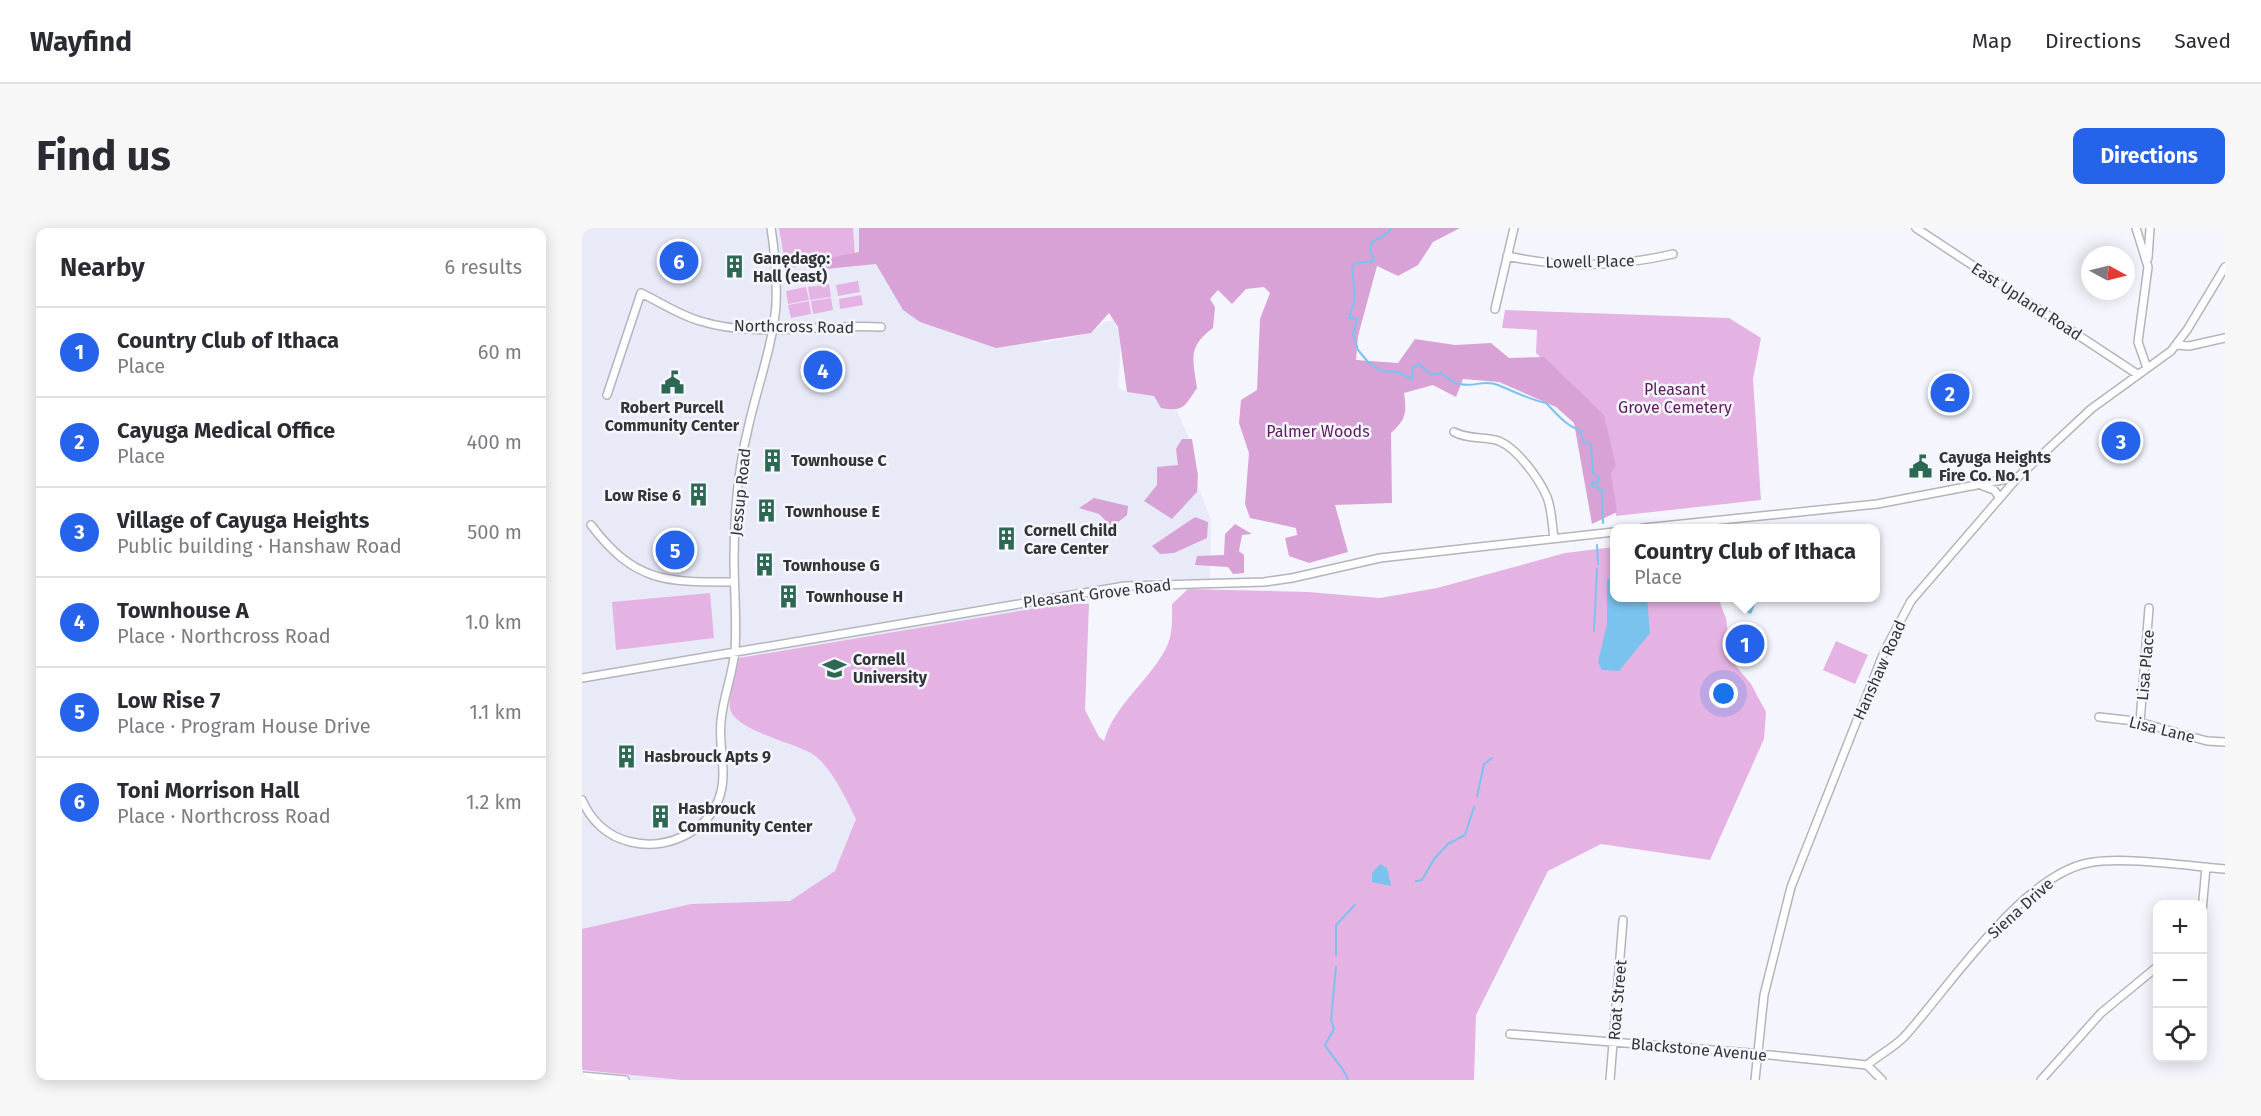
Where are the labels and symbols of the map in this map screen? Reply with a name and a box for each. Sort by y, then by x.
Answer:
pin: 6 [660,238,698,284]
north arrow [2081,246,2135,300]
place label: Ganędagǫ: Hall (east) [753,249,830,286]
street label: Lowell Place [1545,251,1635,272]
building icon: Ganędagǫ: Hall (east) [722,254,748,280]
street label: East Upland Road [1968,259,2086,344]
street label: Northcross Road [734,316,854,337]
pin: 4 [804,348,842,392]
public building icon: Robert Purcell Community Center [659,369,685,395]
pin: 2 [1930,370,1970,416]
park label: Pleasant Grove Cemetery [1618,380,1732,417]
place label: Robert Purcell Community Center [605,398,740,435]
pin: 3 [2102,418,2140,464]
park label: Palmer Woods [1266,422,1370,441]
street label: Jessup Road [726,447,755,537]
building icon: Townhouse C [760,447,786,473]
place label: Cayuga Heights Fire Co. No. 1 [1939,448,2051,485]
place label: Townhouse C [791,451,887,470]
public building icon: Cayuga Heights Fire Co. No. 1 [1908,453,1934,479]
building icon: Low Rise 6 [686,482,712,508]
place label: Low Rise 6 [604,486,681,505]
building icon: Townhouse E [754,498,780,524]
place label: Townhouse E [785,502,880,521]
place label: Cornell Child Care Center [1024,521,1117,558]
building icon: Cornell Child Care Center [993,526,1019,552]
pin: 5 [656,528,694,572]
building icon: Townhouse G [752,552,778,578]
place label: Townhouse G [783,556,880,575]
street label: Pleasant Grove Road [1022,575,1172,612]
building icon: Townhouse H [775,583,801,609]
place label: Townhouse H [806,587,903,606]
street label: Hanshaw Road [1849,617,1910,723]
pin: 1 [1726,622,1764,666]
street label: Lisa Place [2133,629,2158,701]
place label: Cornell University [853,650,928,687]
school or university icon: Cornell University [822,655,848,681]
your location [1709,679,1738,708]
street label: Lisa Lane [2127,712,2197,747]
building icon: Hasbrouck Apts 9 [613,743,639,769]
place label: Hasbrouck Apts 9 [644,747,771,766]
place label: Hasbrouck Community Center [678,799,813,836]
building icon: Hasbrouck Community Center [647,804,673,830]
street label: Siena Drive [1984,874,2057,943]
street label: Roat Street [1605,959,1630,1041]
street label: Blackstone Avenue [1630,1034,1768,1065]

